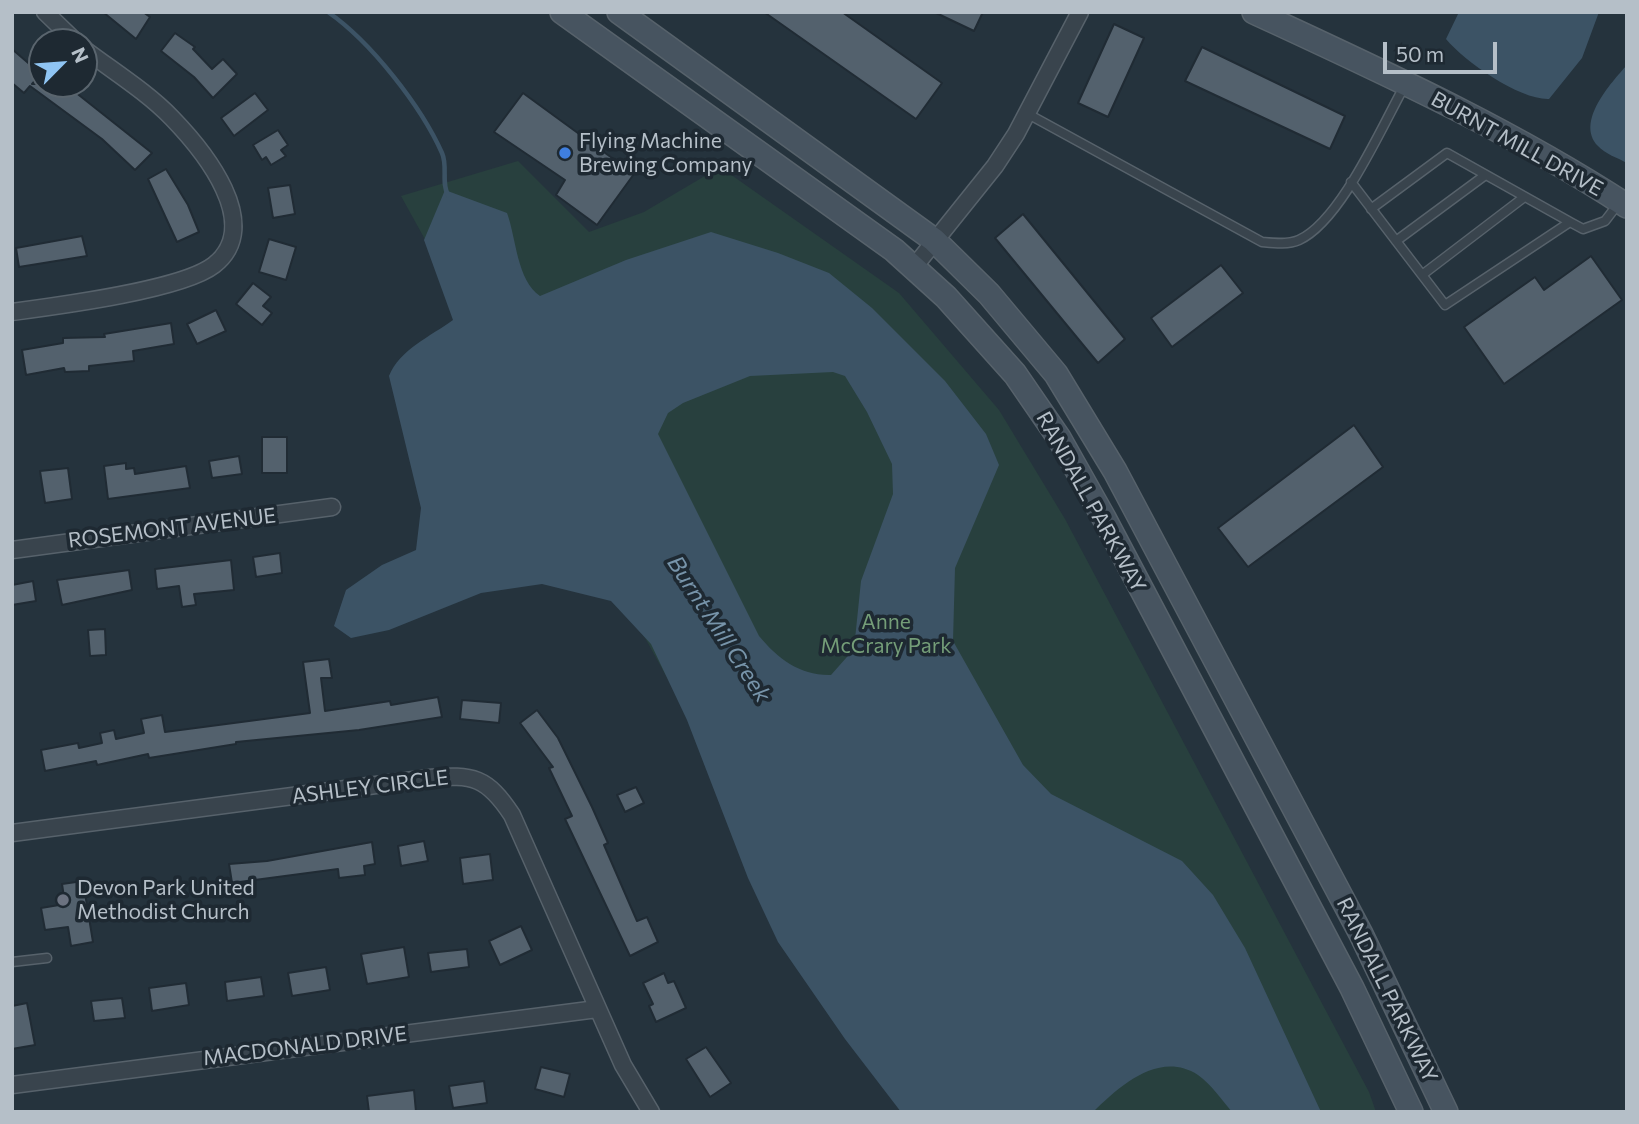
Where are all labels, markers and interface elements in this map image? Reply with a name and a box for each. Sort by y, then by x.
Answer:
north arrow [28,28,98,98]
scale bar [1387,28,1501,72]
text: 50 m [1396,41,1444,66]
text: N [67,43,94,66]
street label: BURNT MILL DRIVE [1427,86,1607,202]
place label: Flying Machine Brewing Company [579,128,752,178]
marker: Flying Machine Brewing Company [557,145,573,161]
street label: RANDALL PARKWAY [1031,407,1151,597]
street label: ROSEMONT AVENUE [67,503,277,553]
water label: Burnt Mill Creek [661,551,777,707]
park label: Anne McCrary Park [820,609,952,659]
street label: ASHLEY CIRCLE [290,765,450,809]
place label: Devon Park United Methodist Church [77,875,255,925]
marker: Devon Park United Methodist Church [55,892,71,908]
street label: RANDALL PARKWAY [1331,893,1443,1087]
street label: MACDONALD DRIVE [202,1021,408,1071]

